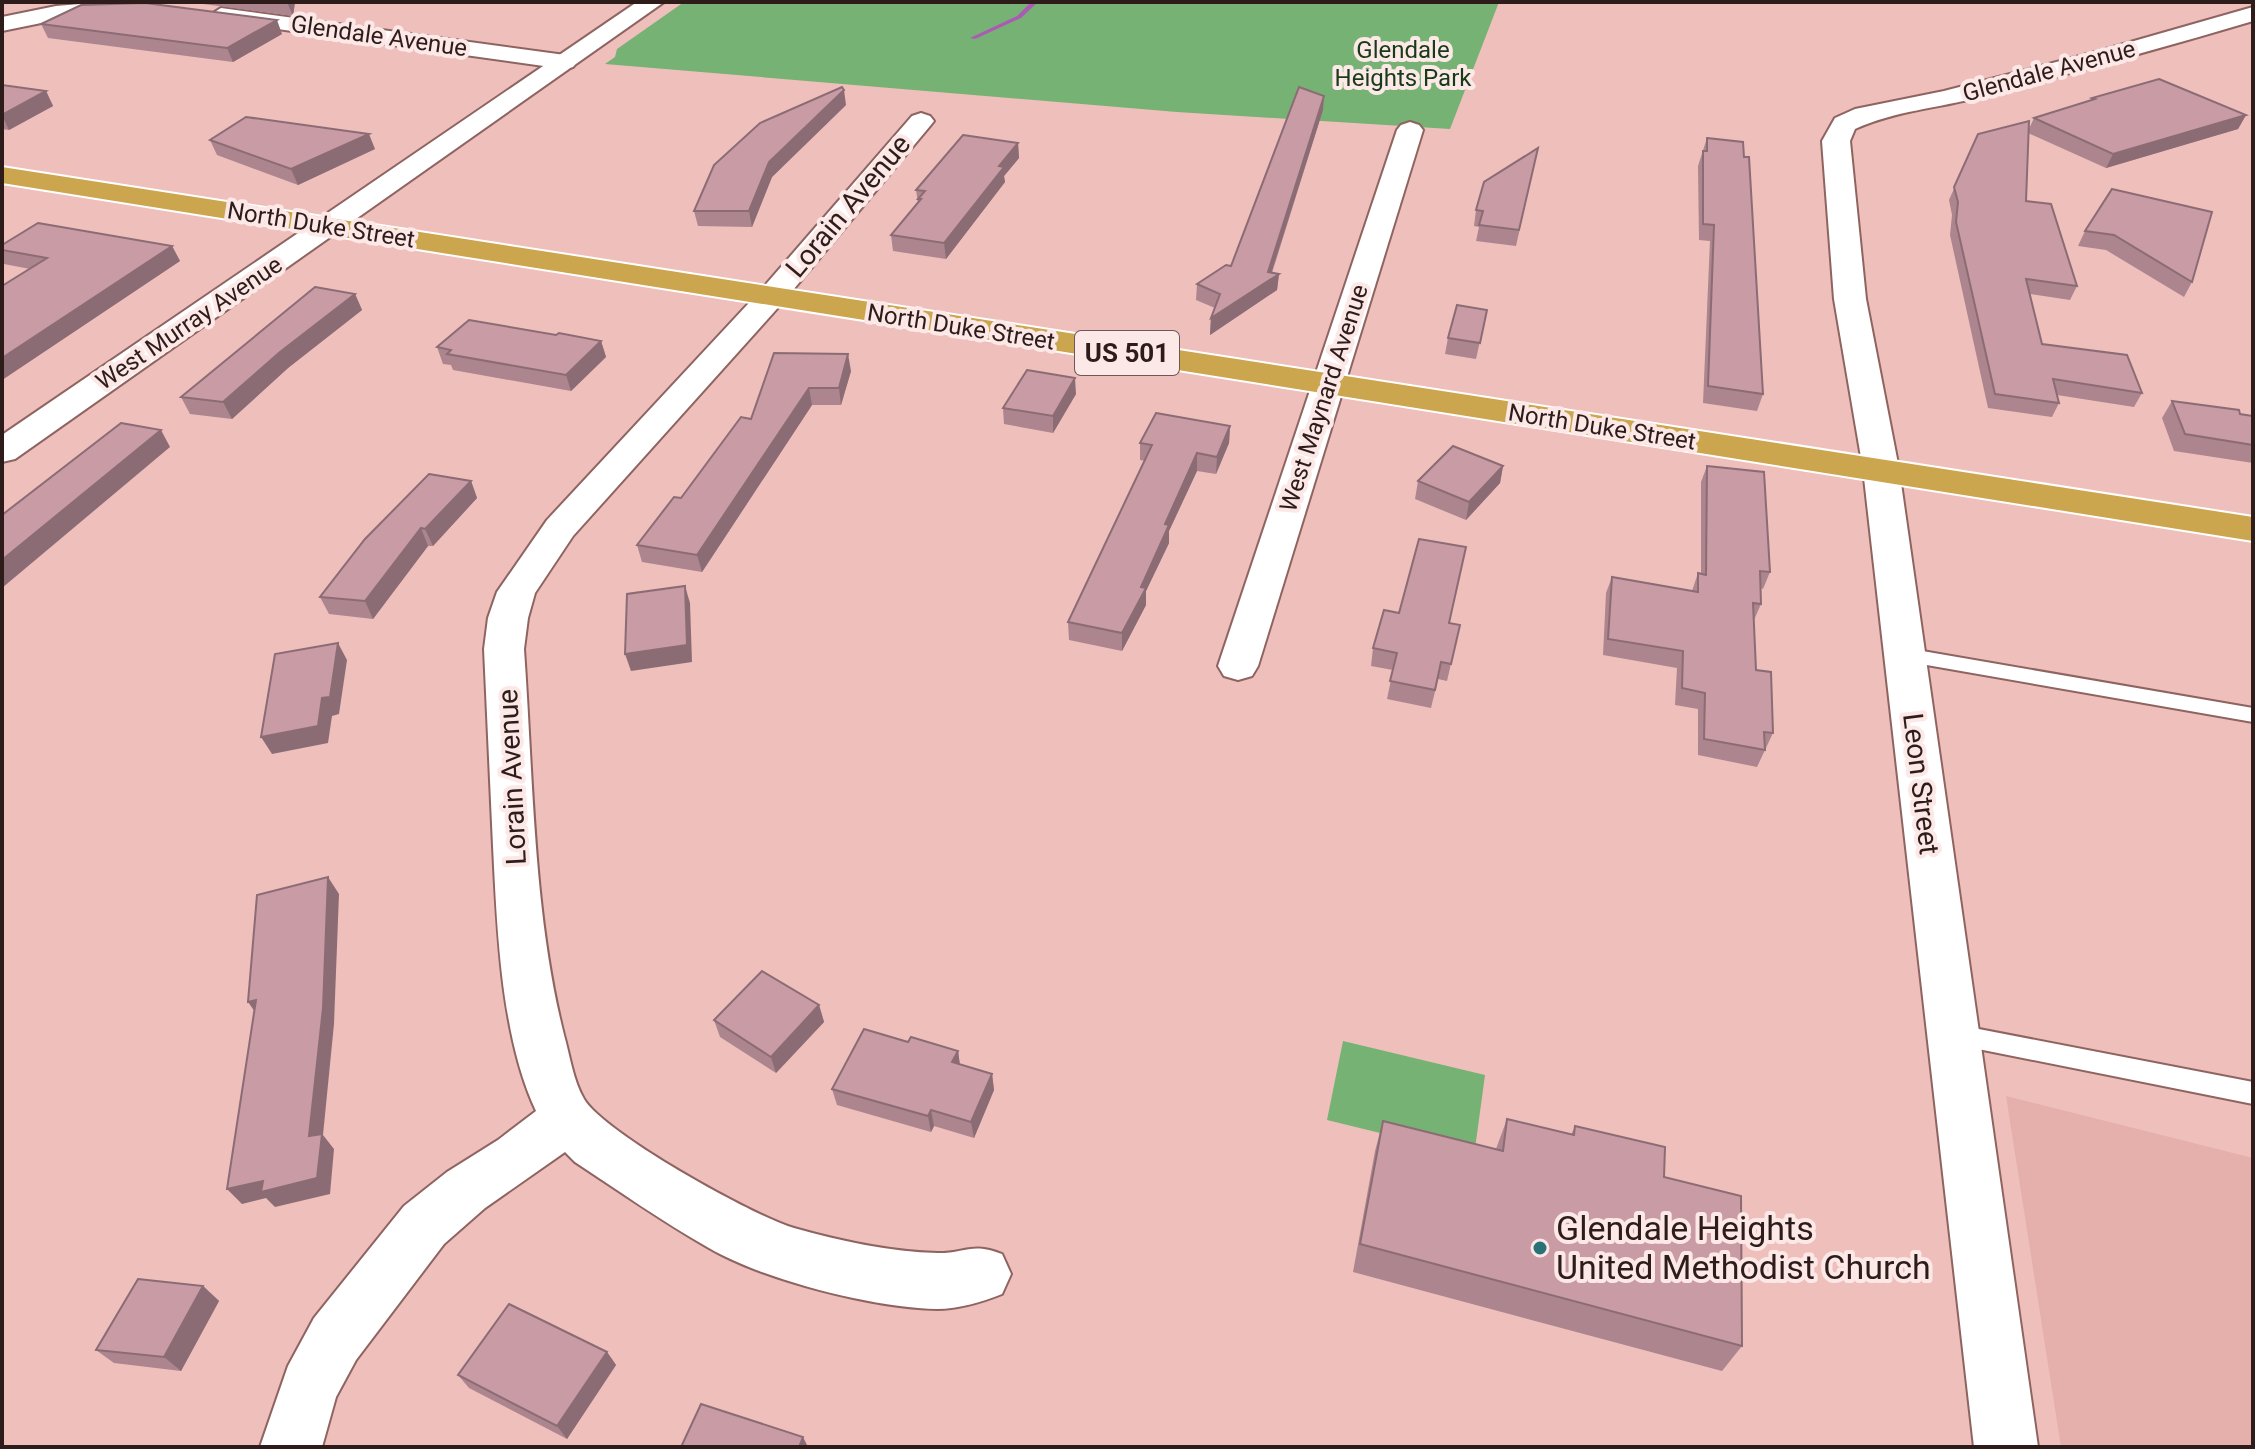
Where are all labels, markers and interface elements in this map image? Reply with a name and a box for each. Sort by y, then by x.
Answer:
street label: Glendale Avenue [289,10,469,62]
street label: Glendale Avenue [1960,34,2138,108]
park label: Glendale Heights Park [1335,36,1472,92]
street label: Lorain Avenue [779,128,917,284]
street label: North Duke Street [225,196,417,254]
street label: West Murray Avenue [91,250,287,396]
street label: West Maynard Avenue [1274,281,1374,515]
street label: North Duke Street [865,298,1057,356]
road number: US 501 [1075,331,1179,375]
street label: North Duke Street [1506,398,1698,456]
street label: Lorain Avenue [491,688,533,866]
street label: Leon Street [1896,711,1946,857]
place label: Glendale Heights United Methodist Church [1556,1208,1931,1287]
marker: Glendale Heights United Methodist Church [1531,1239,1549,1257]

